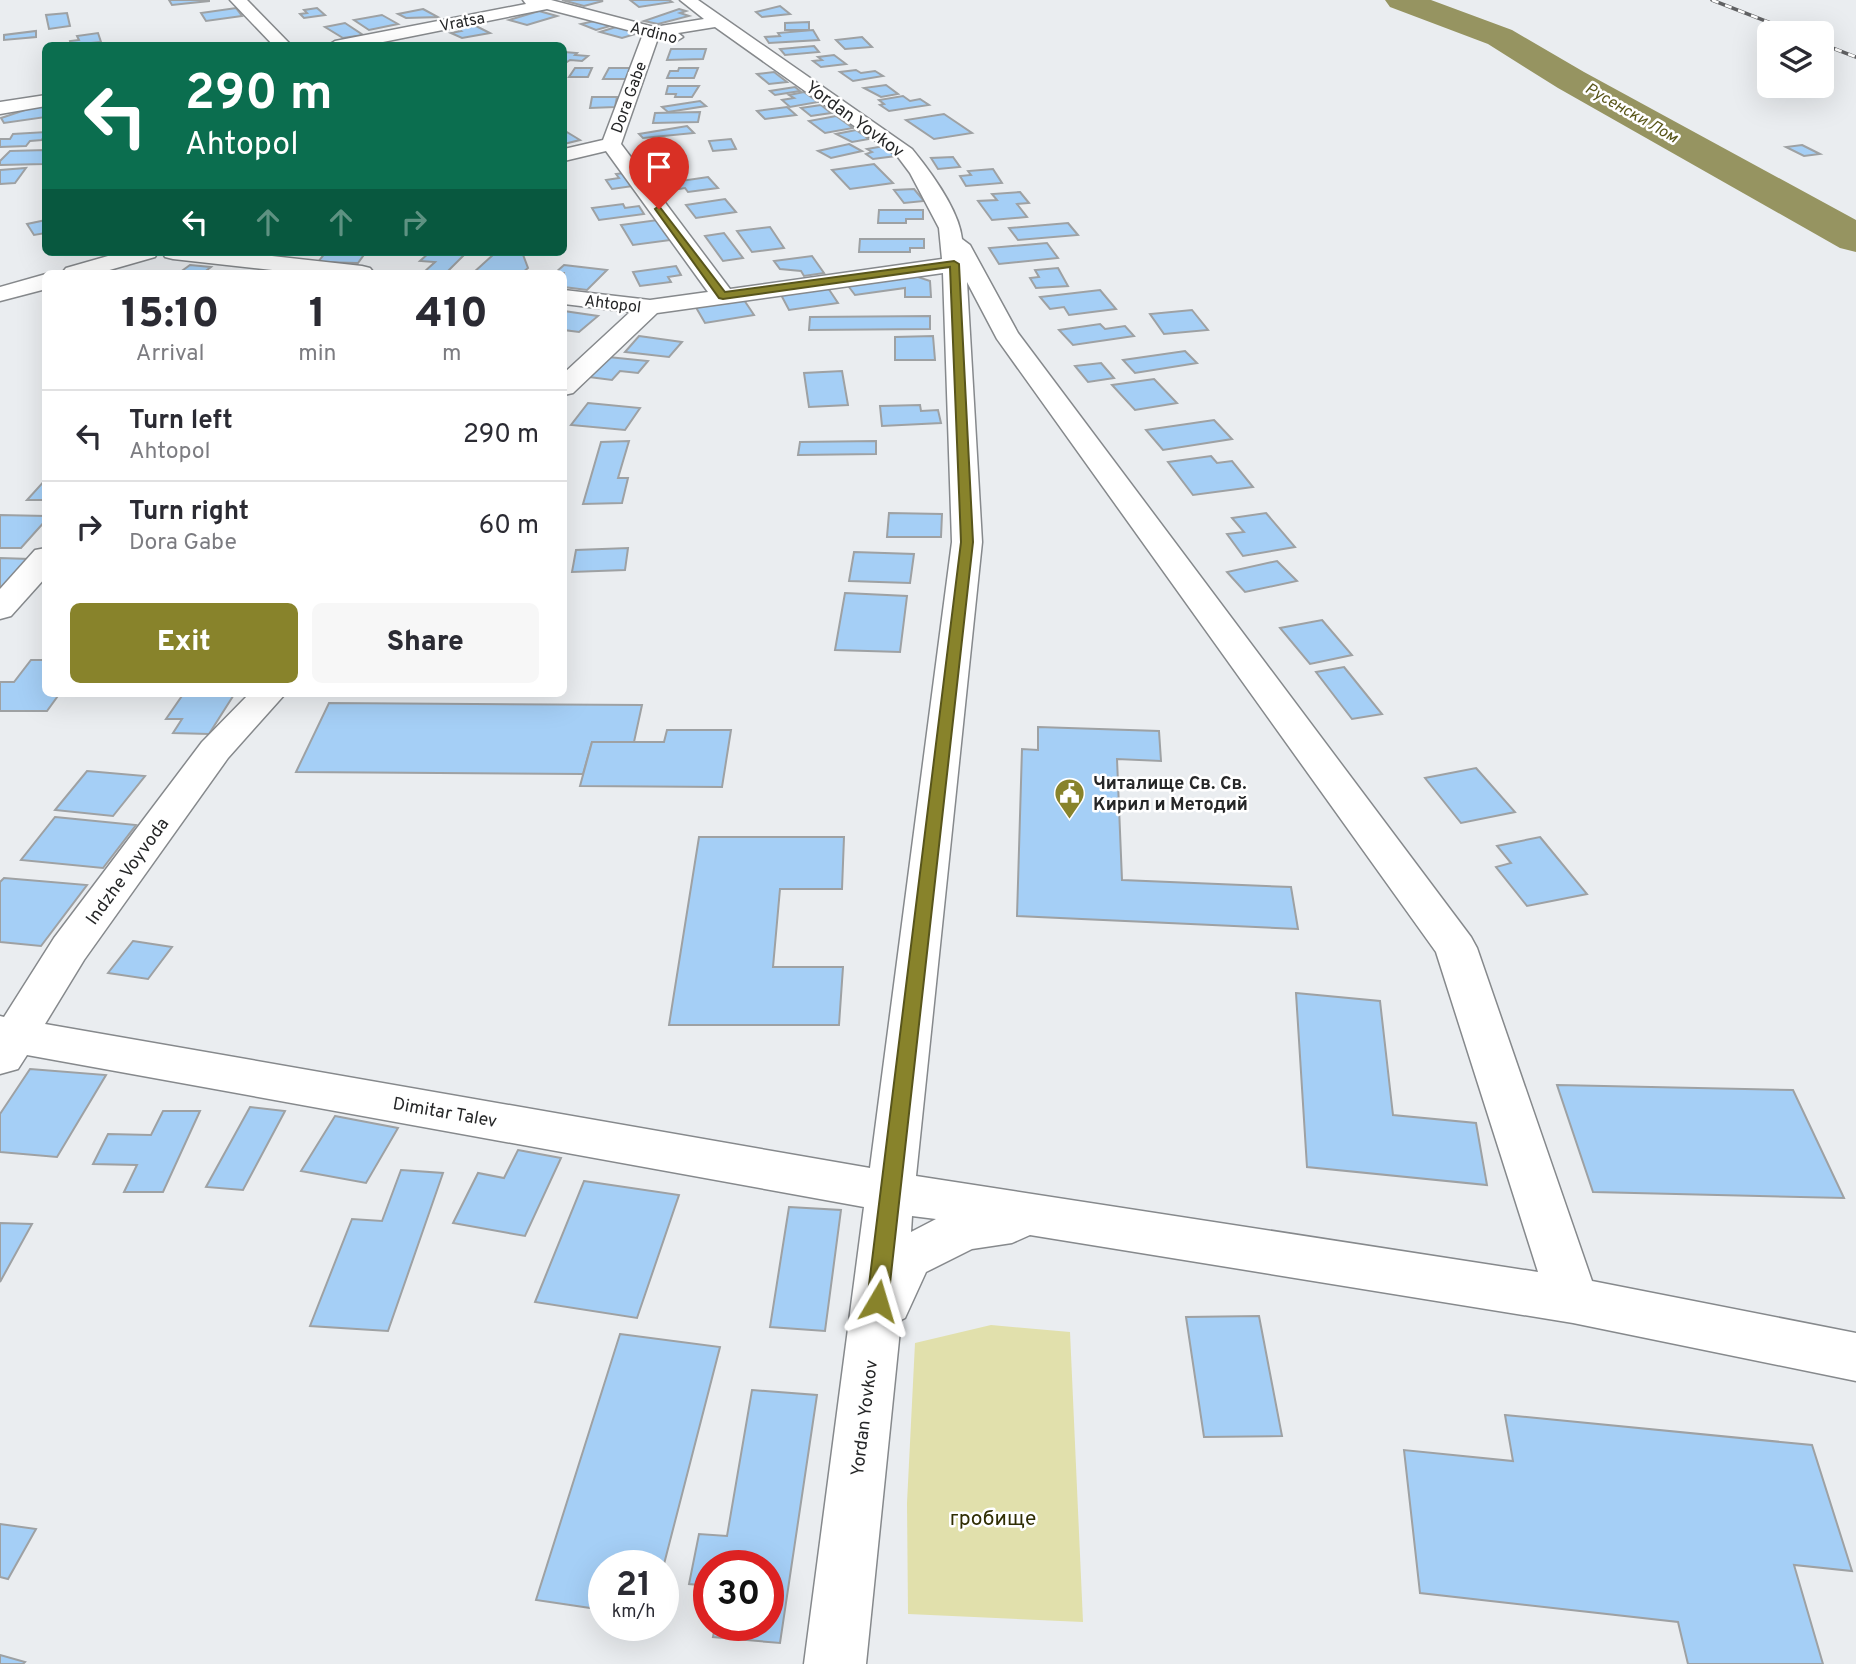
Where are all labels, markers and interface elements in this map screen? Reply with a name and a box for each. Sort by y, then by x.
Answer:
street label: Vratsa [438,9,487,37]
street label: Ardino [628,18,679,49]
map controls [1757,21,1834,98]
button: layers [1757,21,1834,98]
street label: Dora Gabe [608,59,652,136]
text: 290 m [185,65,333,127]
icon: left [70,70,161,161]
street label: Yordan Yovkov [800,77,908,164]
water label: Русенски Лом [1581,79,1681,149]
text: Ahtopol [185,126,299,166]
pin [629,137,689,209]
icon: arrive [640,148,678,186]
icon: left [176,203,214,241]
icon: ahead [249,203,287,241]
icon: ahead [322,203,360,241]
icon: right [395,203,433,241]
text: 15:10 [121,289,219,342]
text: 1 [309,289,326,342]
text: 410 [416,289,488,342]
street label: Ahtopol [583,292,642,318]
text: Arrival [136,340,204,369]
text: min [298,340,337,369]
text: m [442,340,462,369]
text: Turn left [129,405,233,438]
icon: left [70,417,108,455]
text: 290 m [463,419,539,452]
text: Ahtopol [129,438,211,467]
text: Turn right [129,496,249,529]
icon: right [70,508,108,546]
text: 60 m [479,510,539,543]
text: Dora Gabe [129,529,237,558]
button: Exit [70,603,298,683]
button: Share [312,603,539,683]
place label: Читалище Св. Св. Кирил и Методий [1093,773,1248,817]
public building icon: Читалище Св. Св. Кирил и Методий [1053,776,1087,820]
street label: Indzhe Voyvoda [81,814,175,930]
street label: Dimitar Talev [391,1093,499,1134]
position arrow [841,1264,915,1338]
street label: Yordan Yovkov [847,1359,884,1478]
park label: гробище [950,1506,1036,1533]
speed limit sign: 30 [693,1550,784,1641]
text: 21 [616,1564,651,1608]
text: km/h [612,1601,655,1624]

